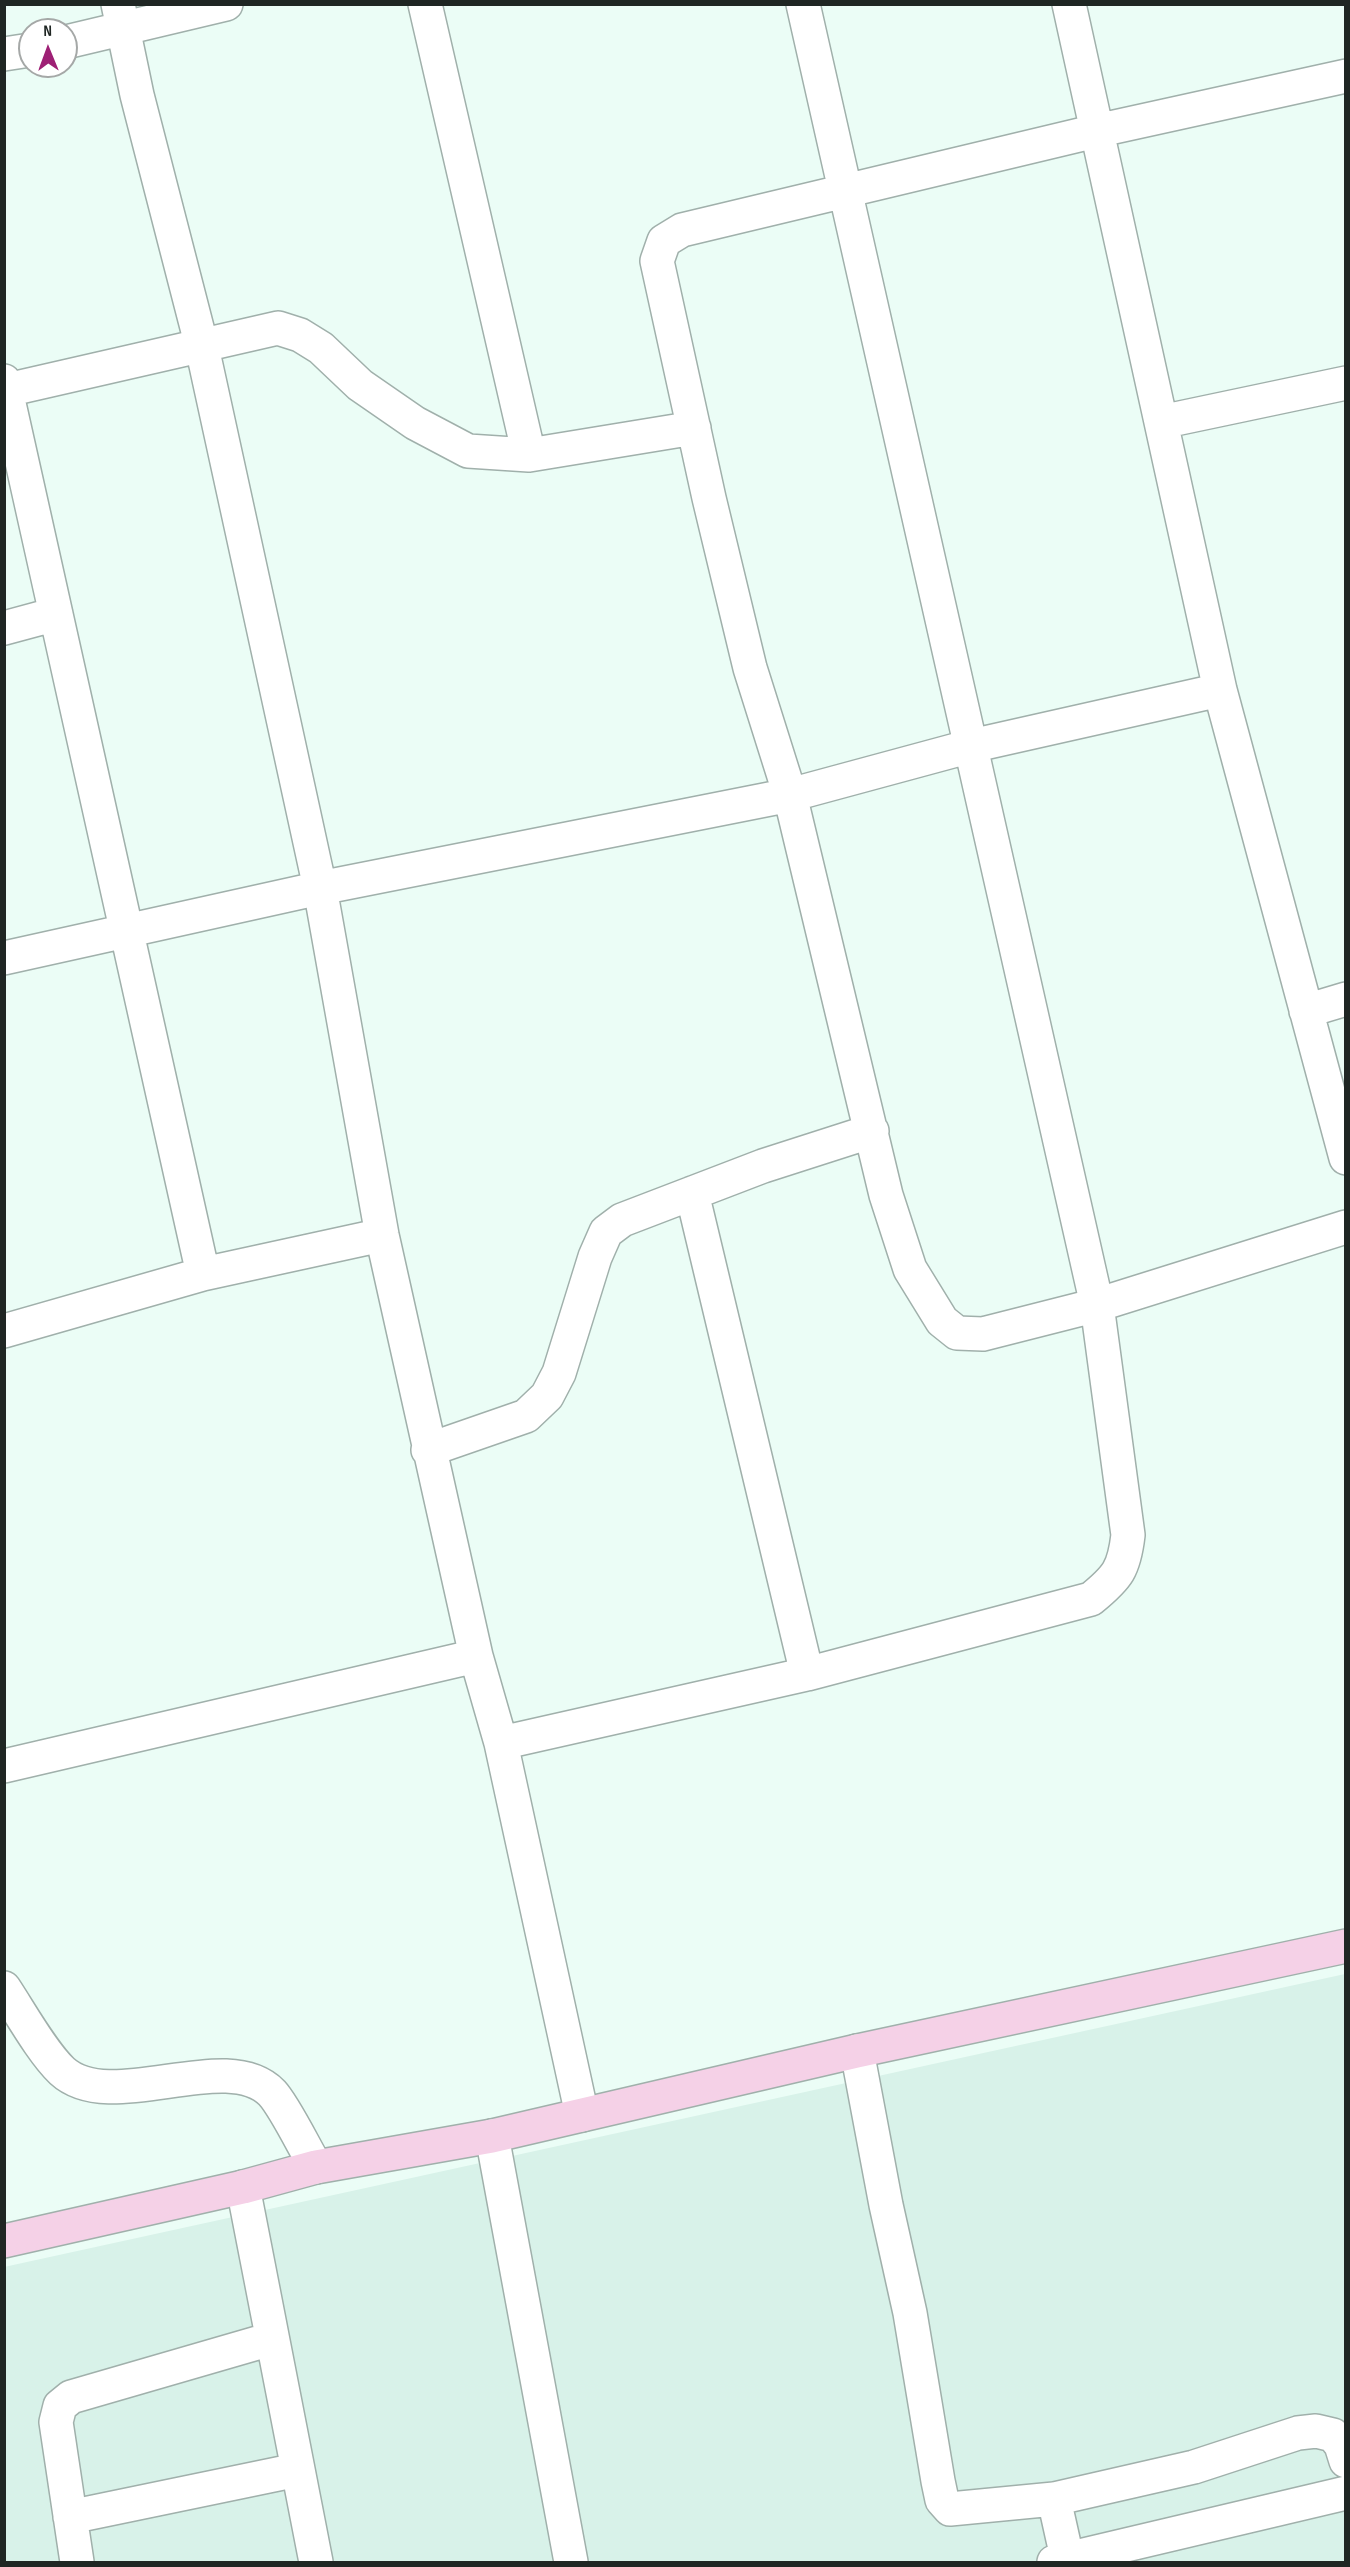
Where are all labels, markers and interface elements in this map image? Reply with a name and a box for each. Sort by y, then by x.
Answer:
north arrow [18,18,78,78]
text: N [43,22,52,41]

